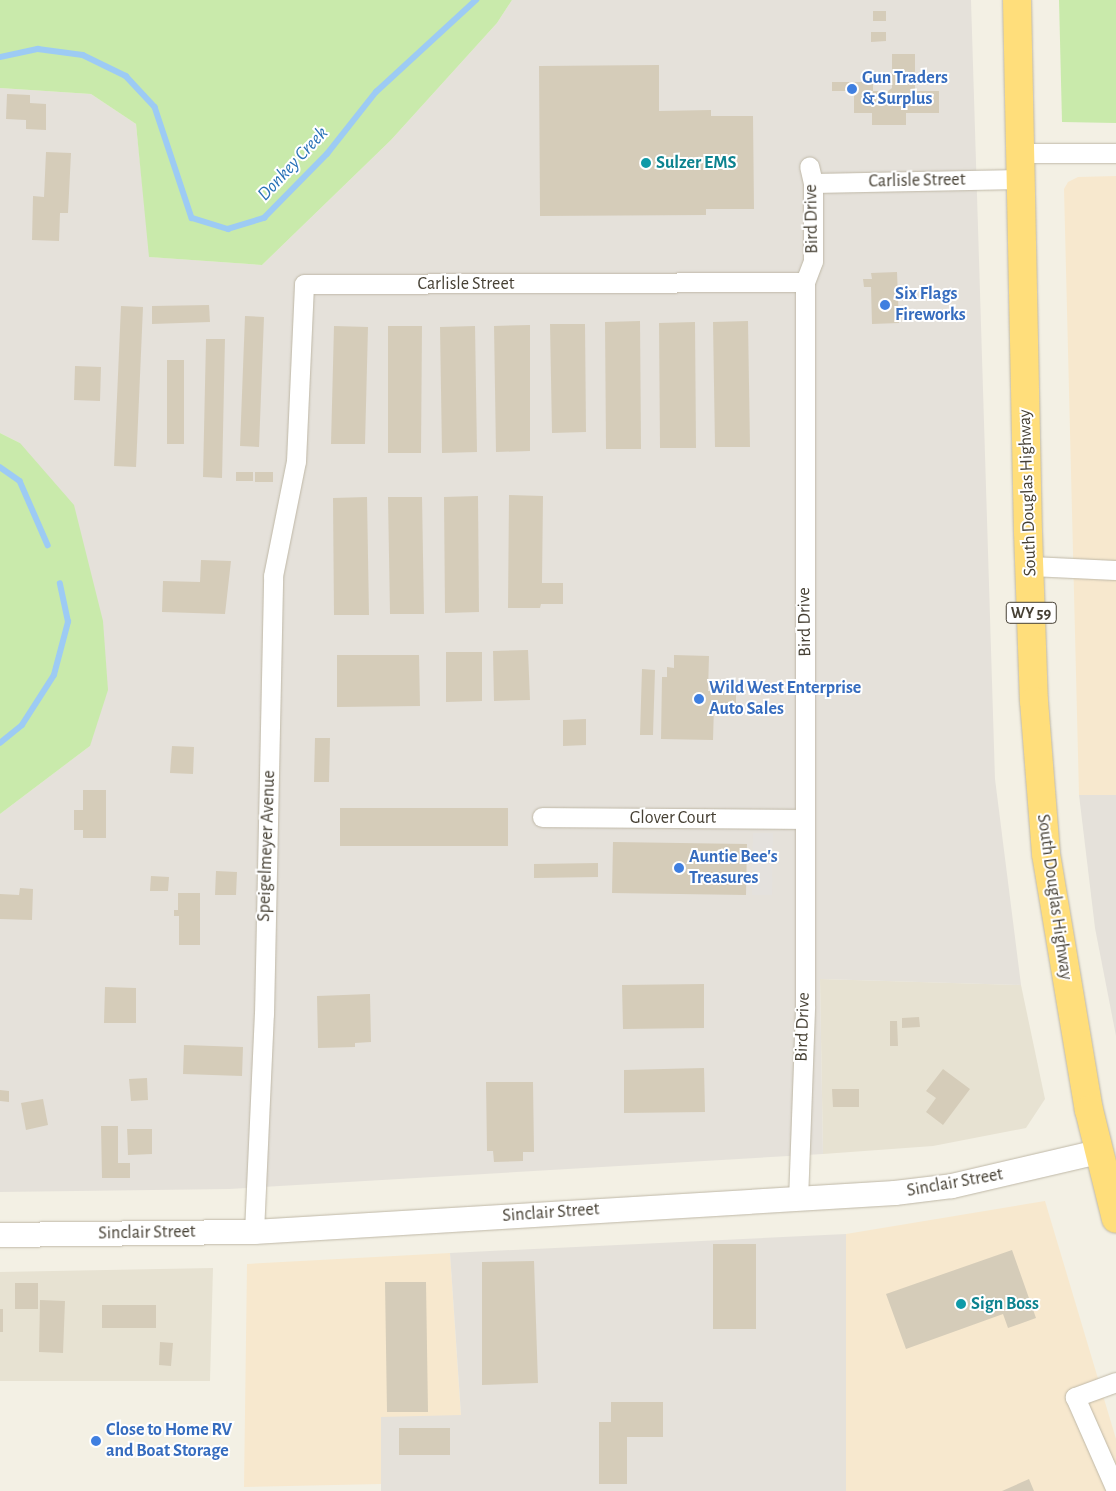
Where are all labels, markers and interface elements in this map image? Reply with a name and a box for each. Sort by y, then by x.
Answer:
place label: Gun Traders & Surplus [862,68,948,110]
marker: Gun Traders & Surplus [846,83,858,95]
water label: Donkey Creek [253,122,333,206]
place label: Sulzer EMS [656,152,737,174]
marker: Sulzer EMS [640,157,652,169]
street label: Carlisle Street [868,169,966,193]
street label: Bird Drive [801,184,823,254]
street label: Carlisle Street [418,273,514,295]
place label: Six Flags Fireworks [895,284,966,326]
marker: Six Flags Fireworks [879,299,891,311]
street label: South Douglas Highway [1014,409,1042,577]
street label: Bird Drive [794,587,816,657]
road number: WY 59 [1005,600,1057,626]
place label: Wild West Enterprise Auto Sales [709,678,861,721]
marker: Wild West Enterprise Auto Sales [693,693,705,705]
street label: Speigelmeyer Avenue [254,770,280,922]
street label: Glover Court [630,807,716,829]
street label: South Douglas Highway [1032,813,1076,981]
place label: Auntie Bee's Treasures [689,847,778,890]
marker: Auntie Bee's Treasures [673,862,685,874]
street label: Bird Drive [791,992,815,1062]
street label: Sinclair Street [905,1164,1005,1202]
street label: Sinclair Street [502,1199,600,1227]
street label: Sinclair Street [98,1221,196,1245]
place label: Sign Boss [971,1293,1039,1315]
marker: Sign Boss [955,1298,967,1310]
place label: Close to Home RV and Boat Storage [106,1420,232,1462]
marker: Close to Home RV and Boat Storage [90,1435,102,1447]

